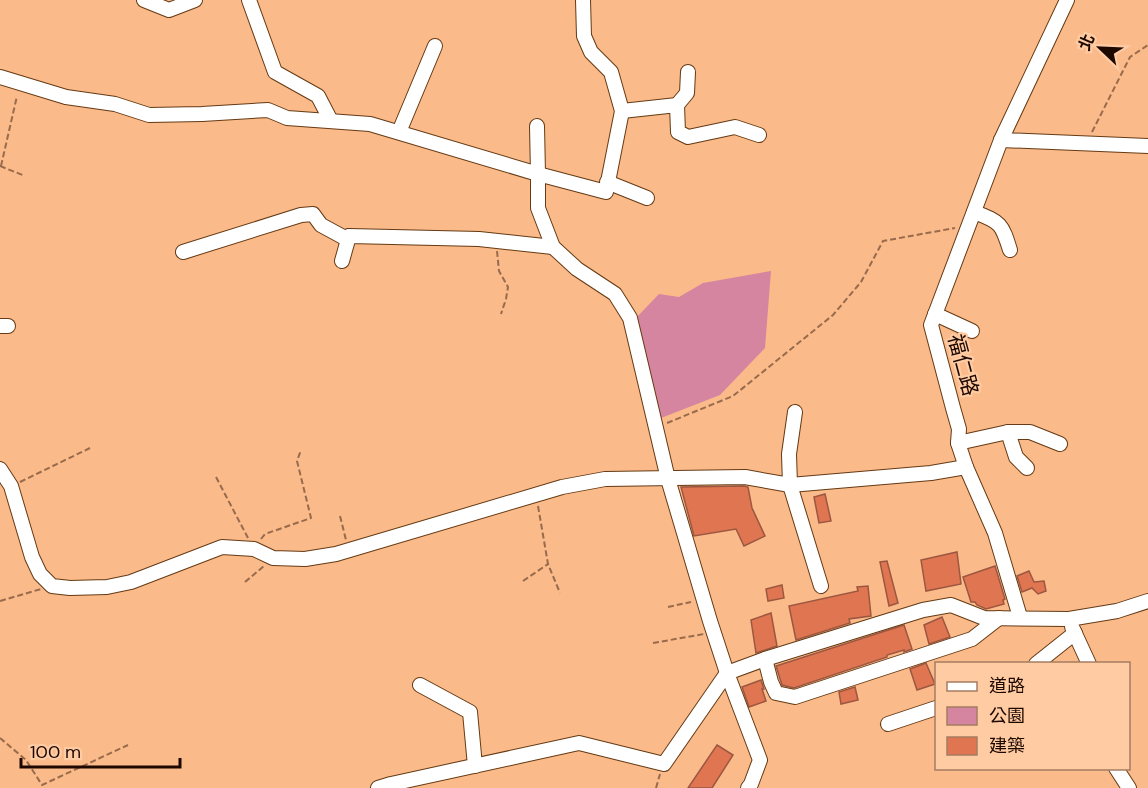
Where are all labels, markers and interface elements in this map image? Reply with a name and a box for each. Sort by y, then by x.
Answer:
north arrow [1070,18,1130,78]
text: 北 [1074,31,1099,54]
street label: 福仁路 [941,331,985,399]
legend [935,662,1130,770]
text: 道路 [989,674,1025,698]
text: 公園 [989,704,1025,728]
scale bar [21,731,180,769]
text: 建築 [989,734,1025,758]
text: 100 m [30,740,81,764]

